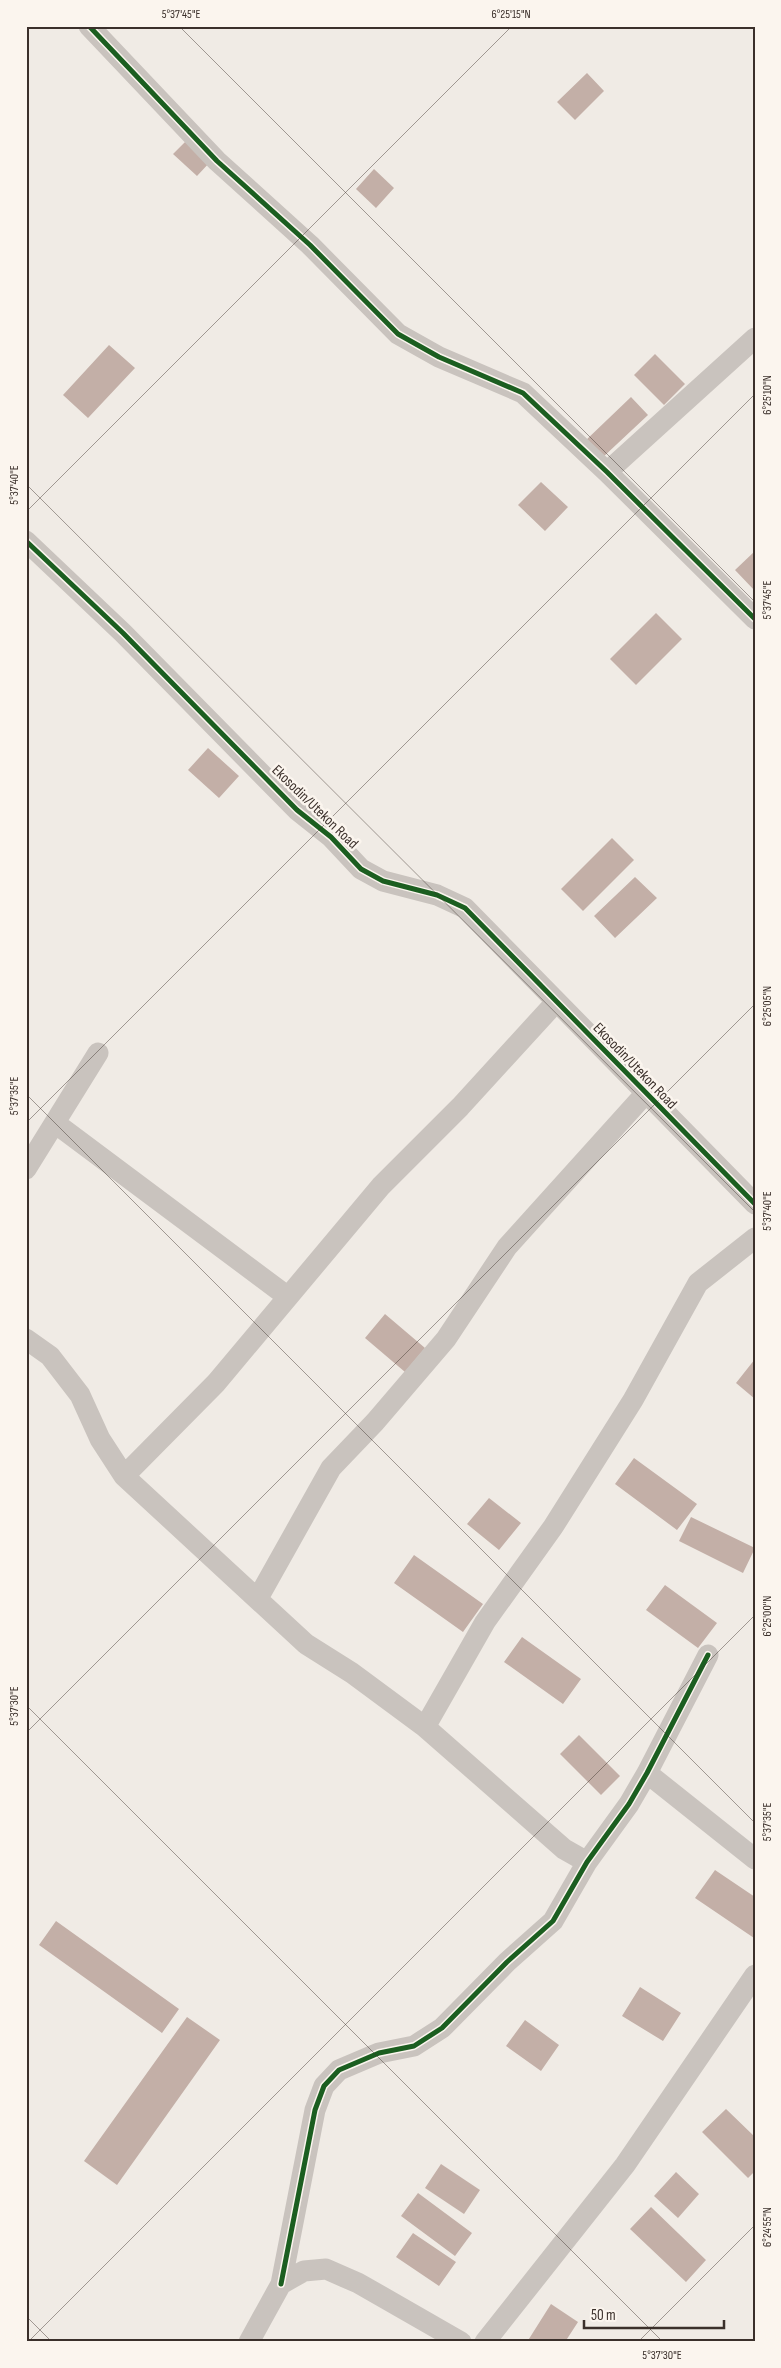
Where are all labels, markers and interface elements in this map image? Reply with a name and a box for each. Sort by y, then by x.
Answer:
text: 5°37'45"E [162,7,200,22]
text: 6°25'15"N [491,7,531,22]
text: 6°25'10"N [760,375,775,415]
text: 5°37'40"E [7,465,22,505]
text: 5°37'45"E [760,581,775,619]
street label: Ekosodin/Utekon Road [268,761,362,853]
text: 6°25'05"N [760,986,775,1026]
street label: Ekosodin/Utekon Road [589,1019,681,1113]
text: 5°37'35"E [7,1077,22,1115]
text: 5°37'40"E [760,1191,775,1231]
text: 6°25'00"N [760,1596,775,1636]
text: 5°37'30"E [7,1686,22,1726]
text: 5°37'35"E [760,1803,775,1841]
text: 6°24'55"N [760,2207,775,2247]
scale bar [584,2298,724,2330]
text: 50 m [591,2306,616,2325]
text: 5°37'30"E [642,2348,682,2363]

